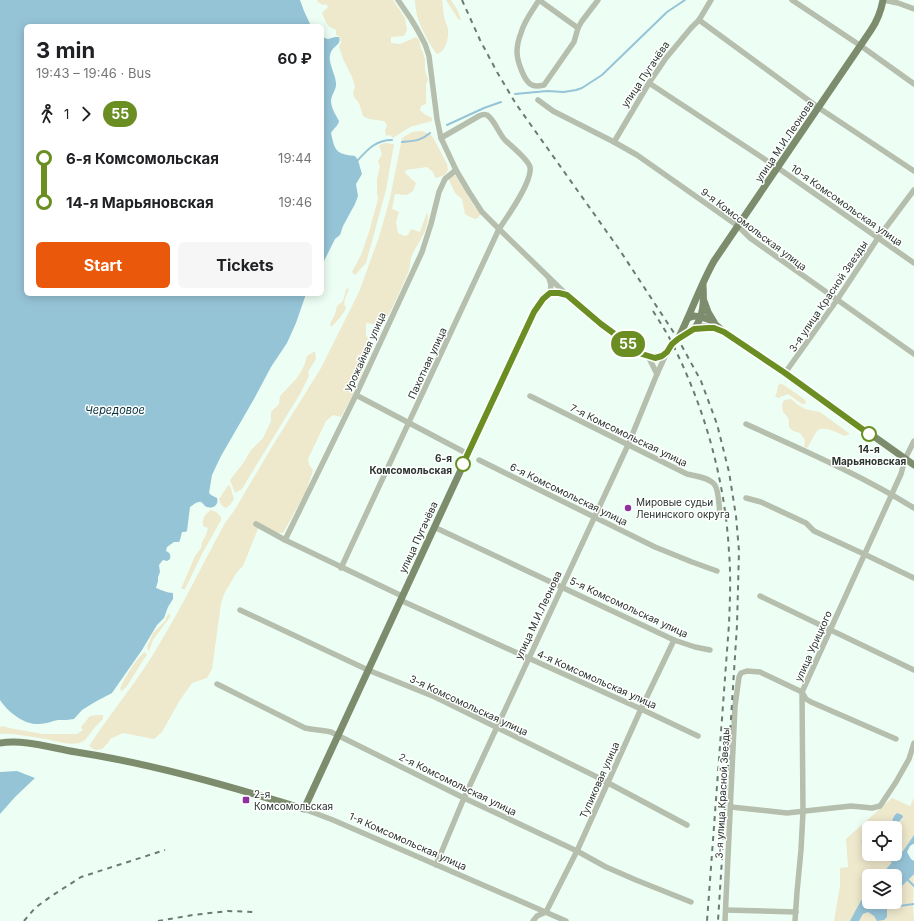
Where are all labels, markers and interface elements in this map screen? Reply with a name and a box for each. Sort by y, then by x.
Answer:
text: 3 min [36,37,95,63]
street label: улица Пугачёва [618,39,672,109]
text: 60 ₽ [277,49,312,68]
text: 19:43 – 19:46 · Bus [36,65,151,81]
street label: улица М.И.Леонова [752,98,816,184]
icon: walk [36,103,58,125]
icon: forward [75,103,97,125]
text: 55 [111,105,129,122]
text: 1 [64,106,69,122]
text: 6-я Комсомольская [66,149,219,168]
text: 19:44 [278,150,312,166]
street label: 10-я Комсомольская улица [789,162,905,248]
street label: 9-я Комсомольская улица [699,185,809,273]
text: 14-я Марьяновская [66,193,214,212]
text: 19:46 [278,194,312,210]
street label: 3-я улица Красной Звезды [786,238,870,354]
button: Start [36,242,170,288]
button: Tickets [178,242,312,288]
street label: Урожайная улица [342,310,388,394]
street label: Пахотная улица [405,325,449,401]
line badge: 55 [610,331,646,357]
text: 55 [619,335,637,352]
street label: 7-я Комсомольская улица [568,401,690,469]
water label: Чередовое [85,403,145,417]
marker: 14-я Марьяновская [861,426,877,442]
place label: 14-я Марьяновская [832,443,906,467]
place label: 6-я Комсомольская [369,452,452,476]
marker: 6-я Комсомольская [455,456,471,472]
street label: 6-я Комсомольская улица [508,460,630,528]
place label: Мировые судьи Ленинского округа [636,496,730,520]
street label: улица Пугачёва [396,499,440,575]
marker: Мировые судьи Ленинского округа [623,503,633,513]
street label: улица М.И.Леонова [512,569,564,661]
street label: 5-я Комсомольская улица [568,574,690,640]
street label: улица Урицкого [792,609,834,683]
street label: 4-я Комсомольская улица [535,647,659,711]
street label: 3-я Комсомольская улица [408,672,530,738]
street label: 3-я улица Красной Звезды [713,727,731,859]
street label: Тупиковая улица [577,740,621,820]
street label: 2-я Комсомольская улица [397,750,519,818]
place label: 2-я Комсомольская [254,788,333,812]
marker: 2-я Комсомольская [241,795,251,805]
street label: 1-я Комсомольская улица [347,810,469,872]
map controls [862,821,902,909]
button: locate [862,821,902,861]
button: layers [862,869,902,909]

